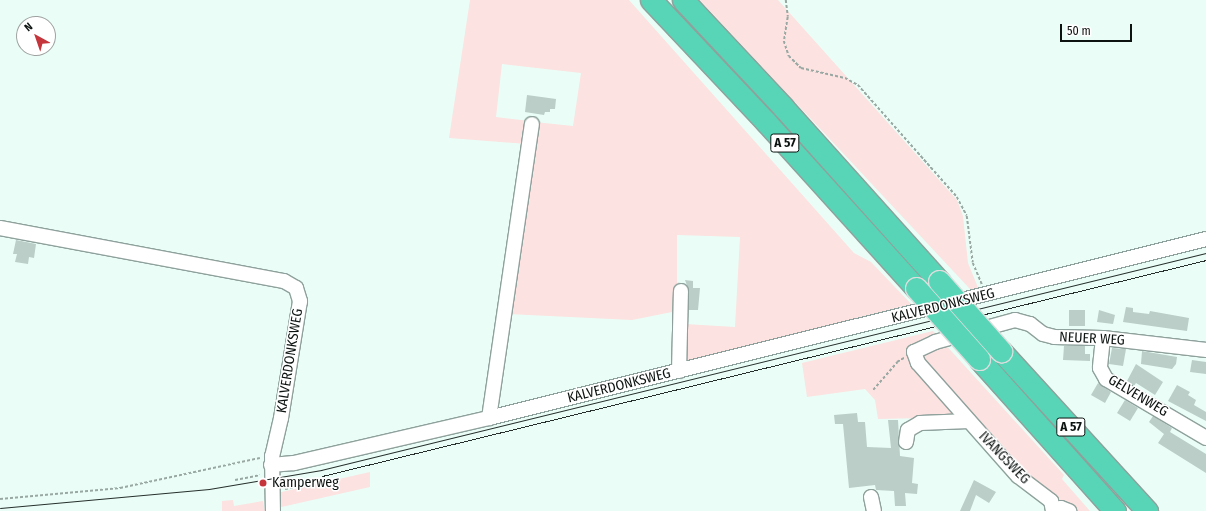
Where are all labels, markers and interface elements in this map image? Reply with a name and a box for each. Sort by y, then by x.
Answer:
north arrow [16,16,56,56]
scale bar [1062,16,1134,42]
text: N [22,20,35,34]
text: 50 m [1067,24,1091,38]
road number: A 57 [770,132,800,154]
street label: KALVERDONKSWEG [890,285,996,327]
street label: KALVERDONKSWEG [273,307,307,415]
street label: NEUER WEG [1059,329,1125,349]
street label: KALVERDONKSWEG [566,365,672,407]
street label: GELVENWEG [1105,372,1171,420]
road number: A 57 [1056,416,1086,438]
street label: IVANGSWEG [975,428,1033,488]
place label: Kamperweg [272,475,339,491]
marker: Kamperweg [257,477,269,489]

